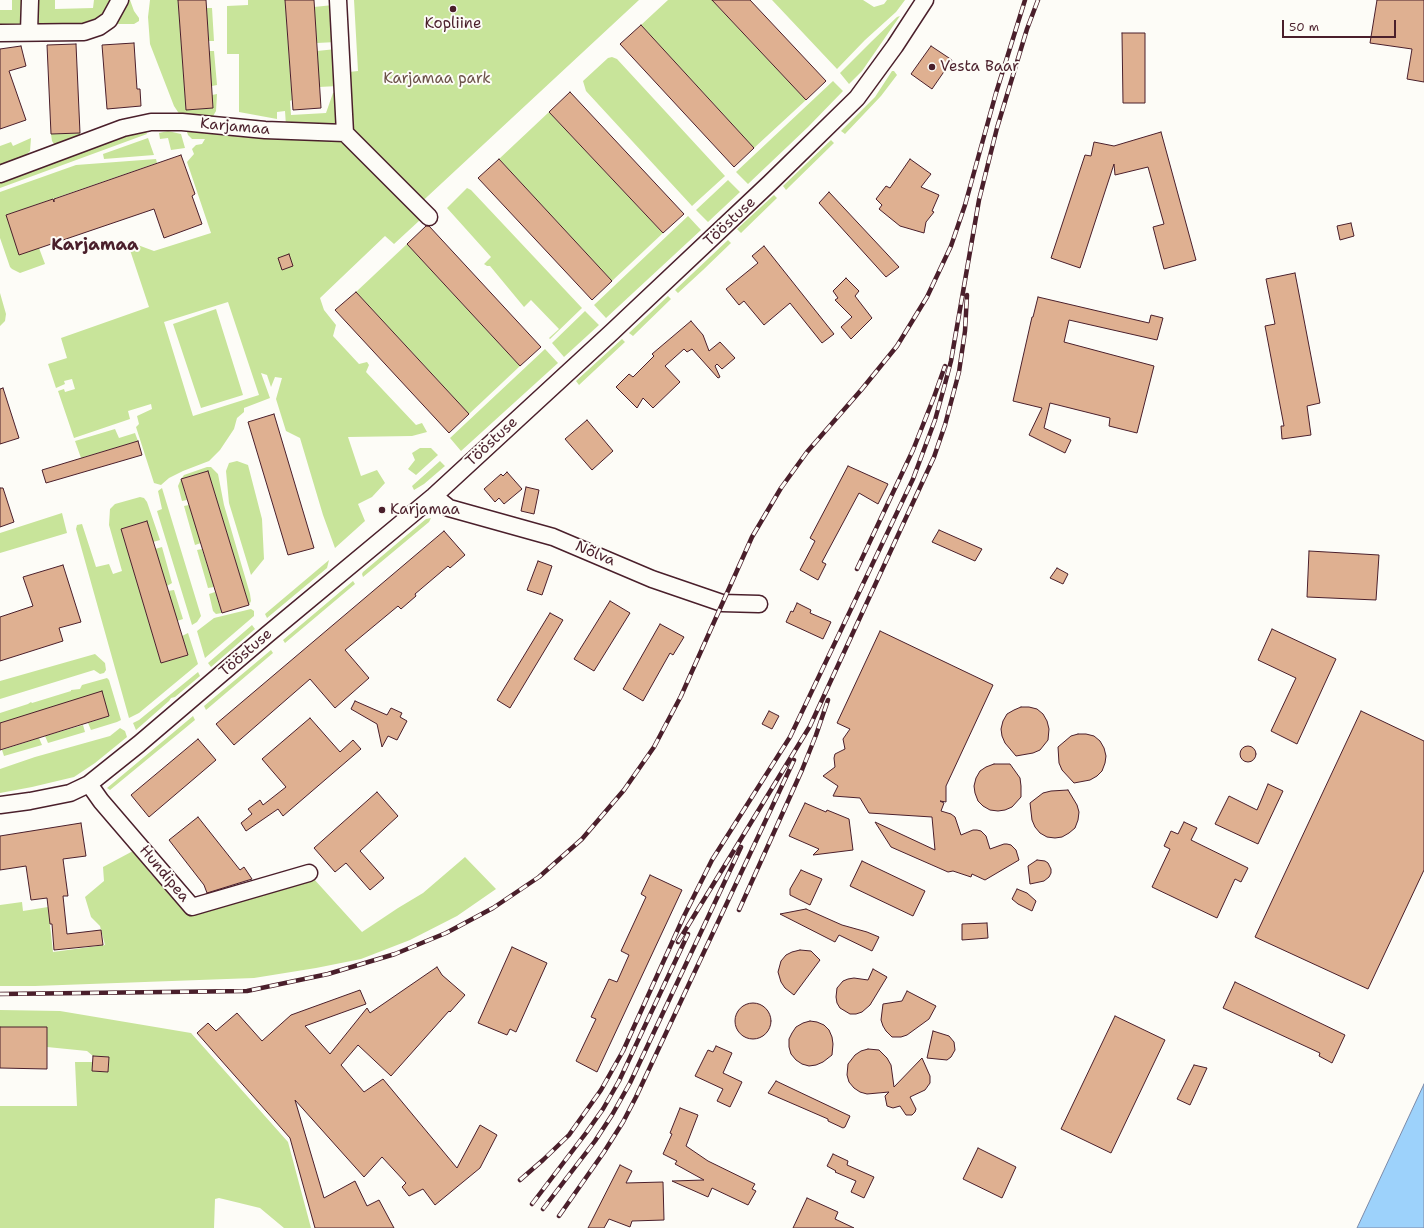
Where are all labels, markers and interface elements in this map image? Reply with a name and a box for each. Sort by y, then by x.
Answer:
marker: Kopliine [448,4,458,14]
scale bar [1284,12,1398,38]
place label: Kopliine [425,15,481,33]
text: 50 m [1289,19,1319,35]
place label: Vesta Baar [940,58,1019,76]
marker: Vesta Baar [927,62,937,72]
park label: Karjamaa park [383,70,491,88]
street label: Karjamaa [199,115,271,139]
street label: Tööstuse [700,194,760,250]
district label: Karjamaa [51,236,139,256]
street label: Tööstuse [462,414,522,470]
place label: Karjamaa [390,501,460,519]
marker: Karjamaa [377,505,387,515]
street label: Nõlva [572,538,618,570]
street label: Tööstuse [216,625,276,681]
street label: Hundipea [135,842,193,906]

